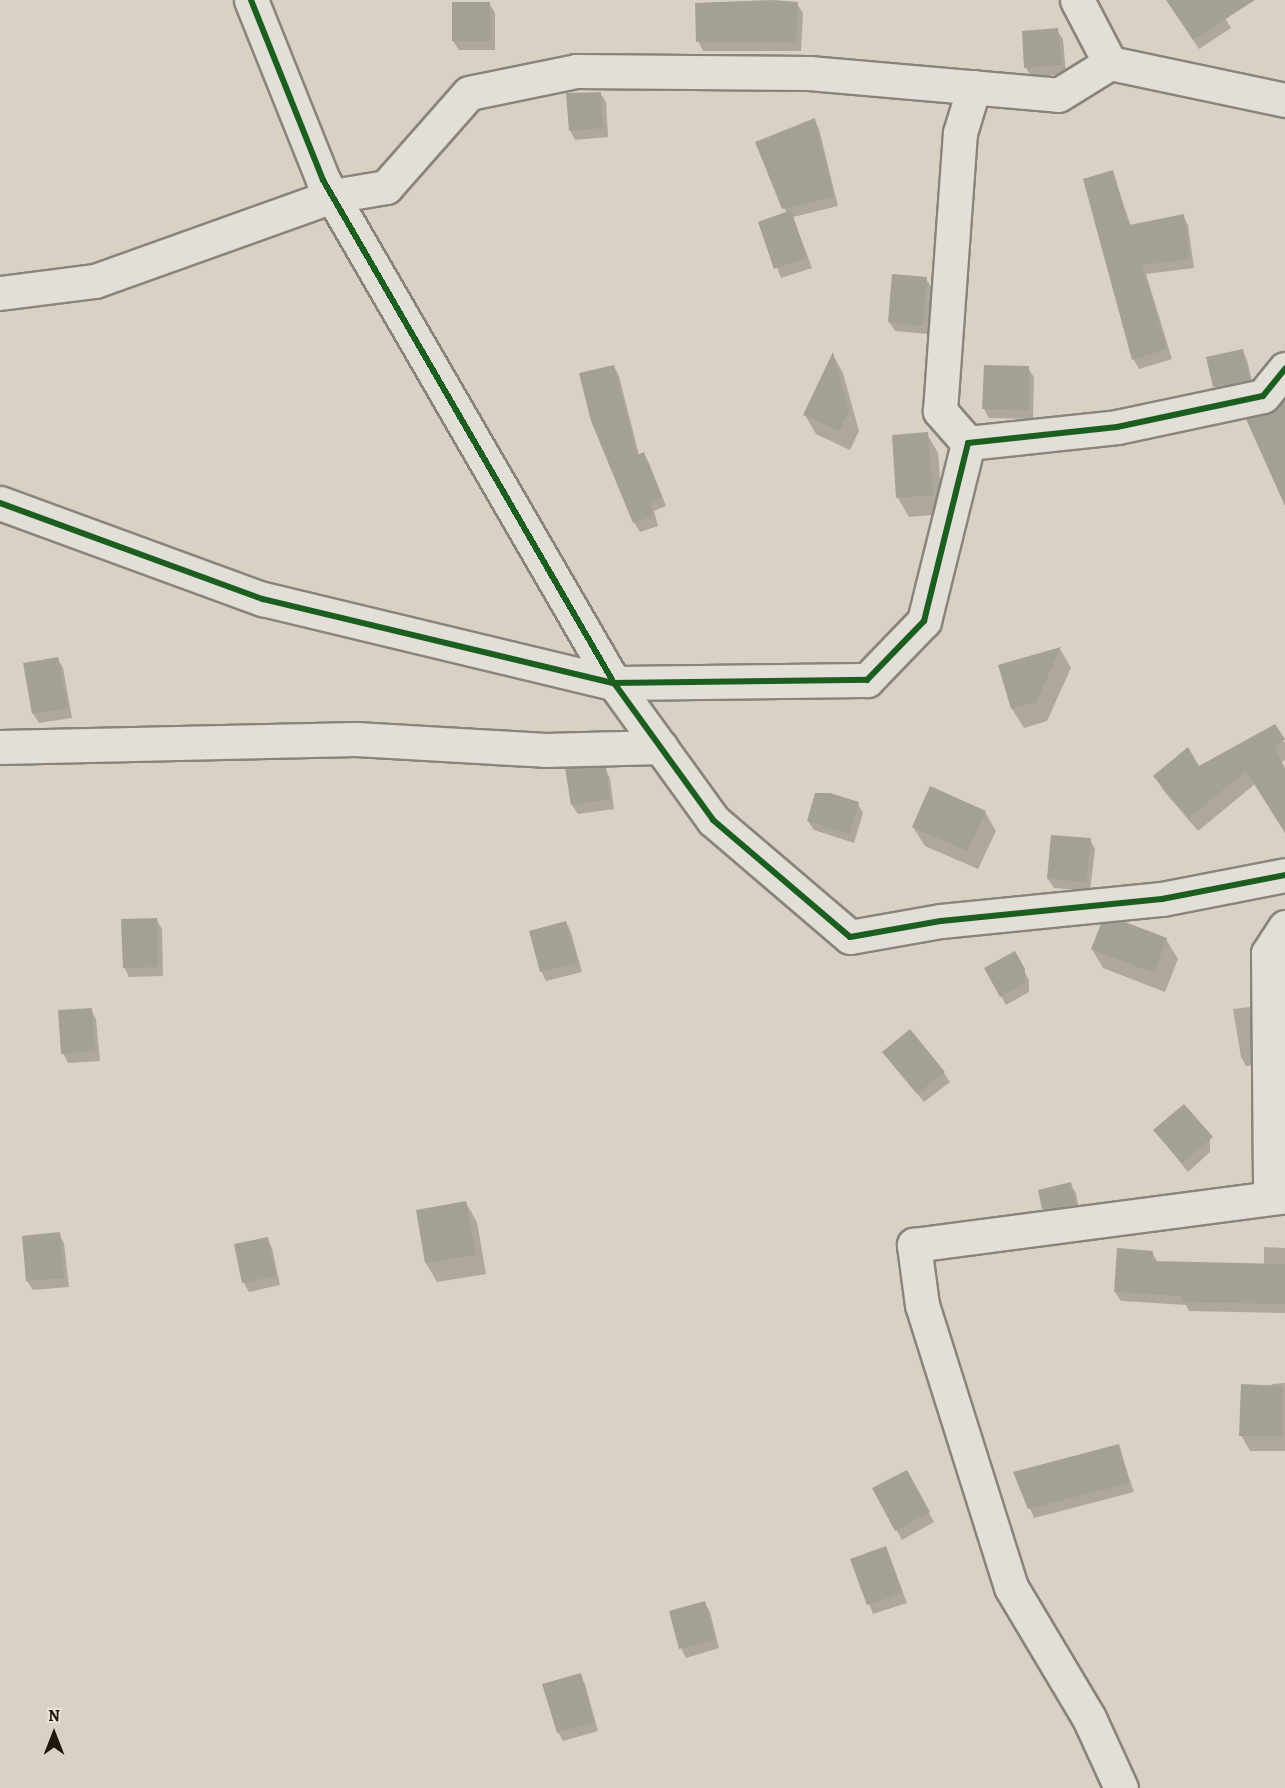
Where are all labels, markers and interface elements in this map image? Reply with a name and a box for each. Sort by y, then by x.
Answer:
north arrow [24,1704,84,1764]
text: N [48,1705,60,1727]

